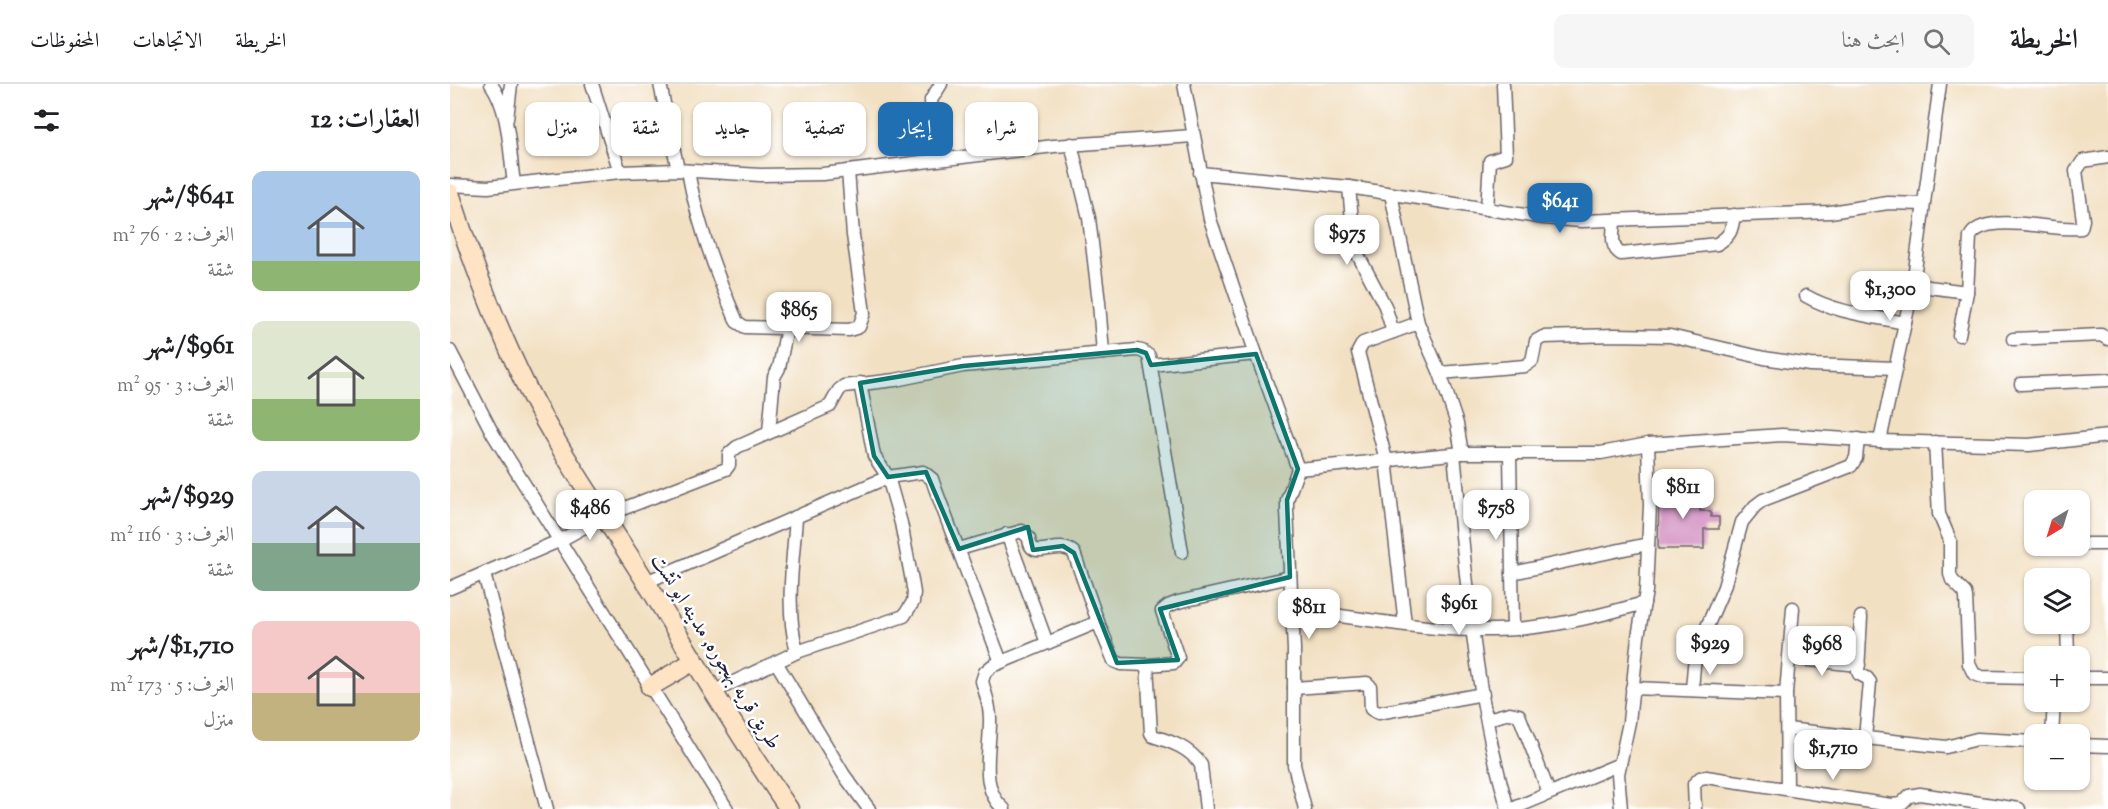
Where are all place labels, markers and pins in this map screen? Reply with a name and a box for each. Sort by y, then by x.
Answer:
pin: $641 [1524,183,1596,234]
pin: $975 [1311,215,1383,266]
pin: $1,300 [1841,271,1939,322]
pin: $865 [763,292,835,343]
pin: $811 [1647,469,1719,520]
pin: $486 [554,490,626,541]
pin: $758 [1460,490,1532,541]
pin: $961 [1423,585,1495,636]
pin: $811 [1273,589,1345,640]
pin: $929 [1674,625,1746,676]
pin: $968 [1786,626,1858,677]
pin: $1,710 [1784,730,1882,781]

